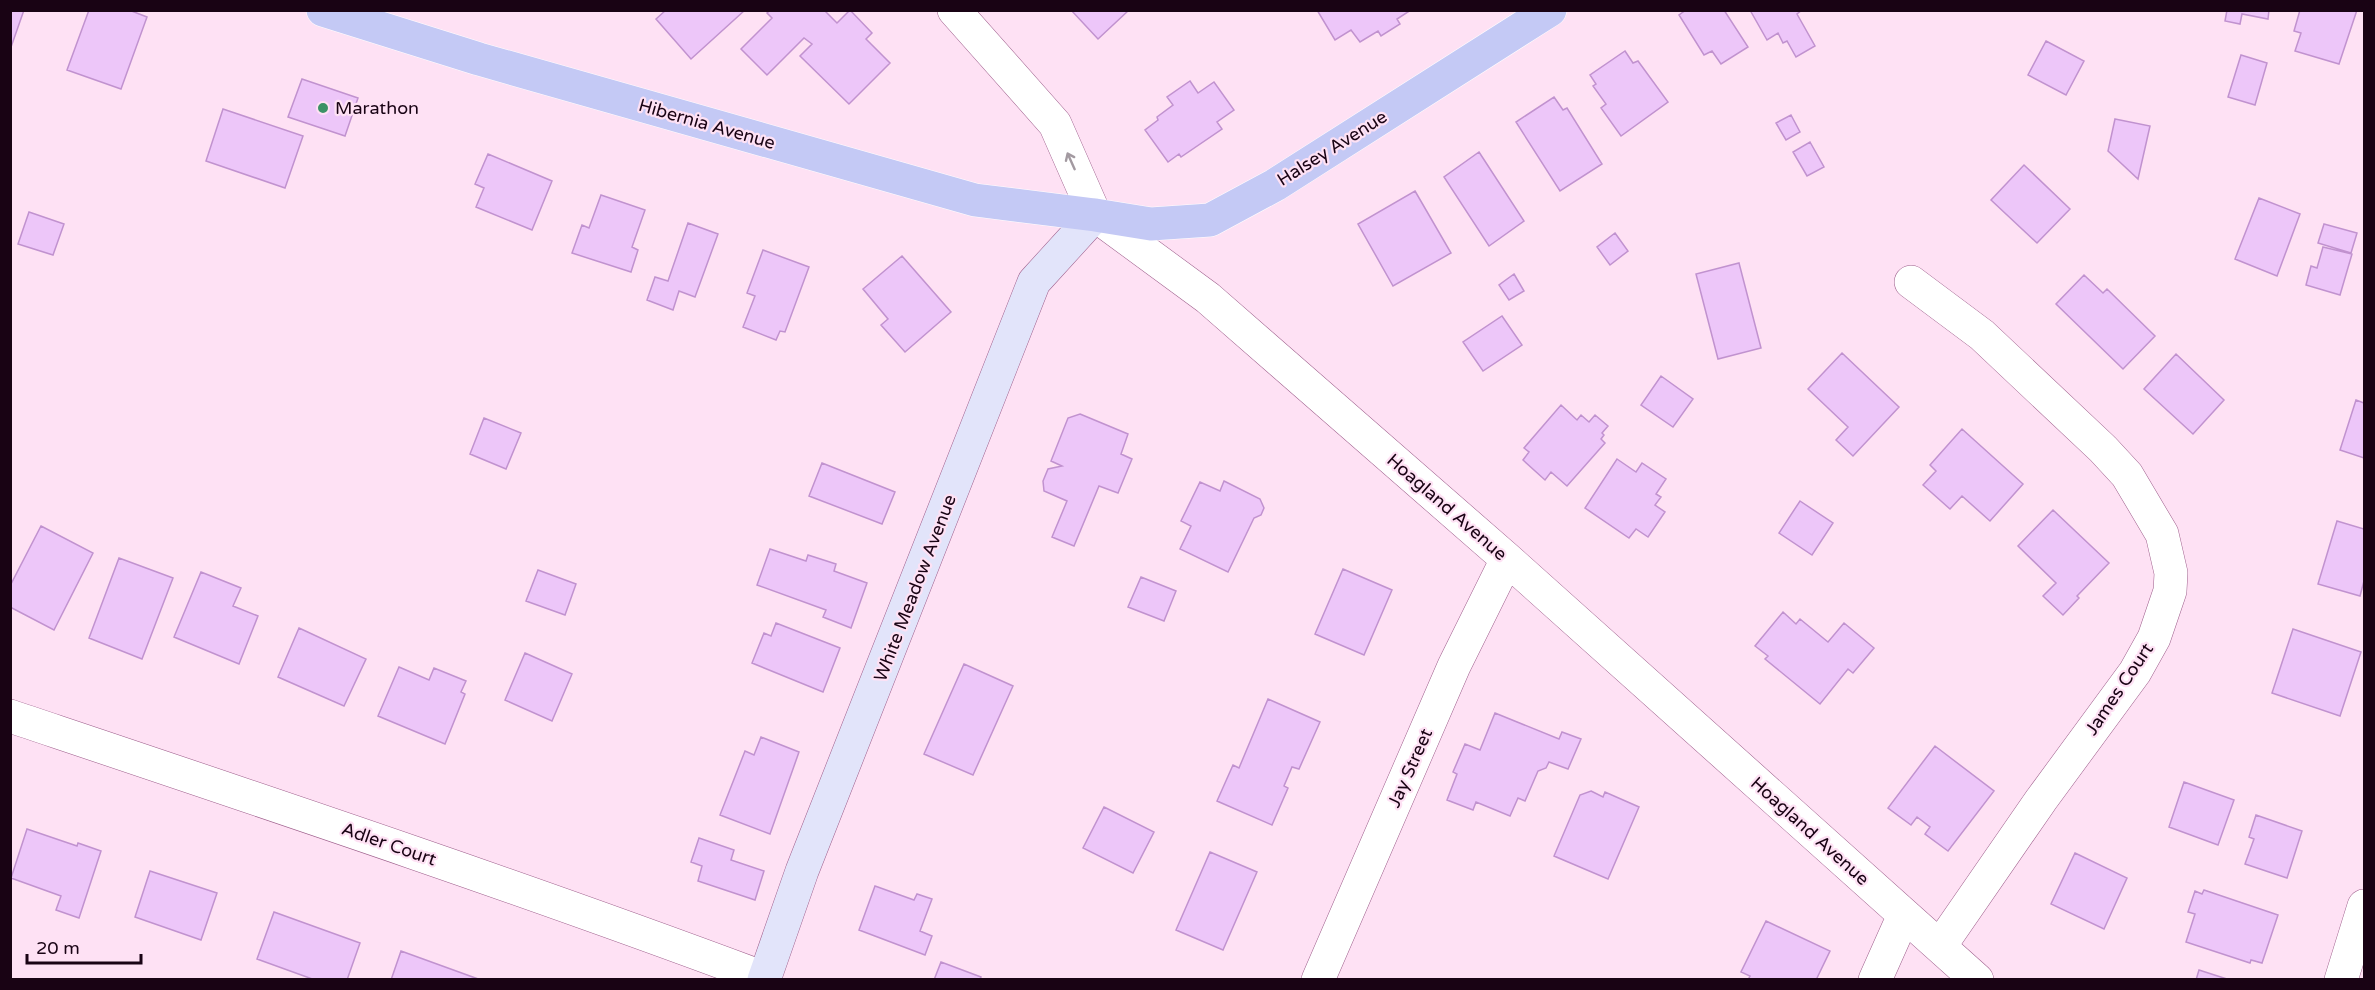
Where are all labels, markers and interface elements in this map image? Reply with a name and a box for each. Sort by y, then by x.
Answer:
street label: Hibernia Avenue [636,94,778,154]
place label: Marathon [335,97,419,119]
marker: Marathon [316,101,330,115]
street label: Halsey Avenue [1273,105,1391,191]
one-way arrow [1065,152,1076,170]
street label: Hoagland Avenue [1383,449,1511,565]
street label: White Meadow Avenue [869,492,961,684]
street label: James Court [2080,639,2158,739]
street label: Jay Street [1383,725,1437,811]
street label: Hoagland Avenue [1746,772,1874,890]
street label: Adler Court [339,818,439,871]
scale bar [27,927,141,965]
text: 20 m [36,937,80,959]

